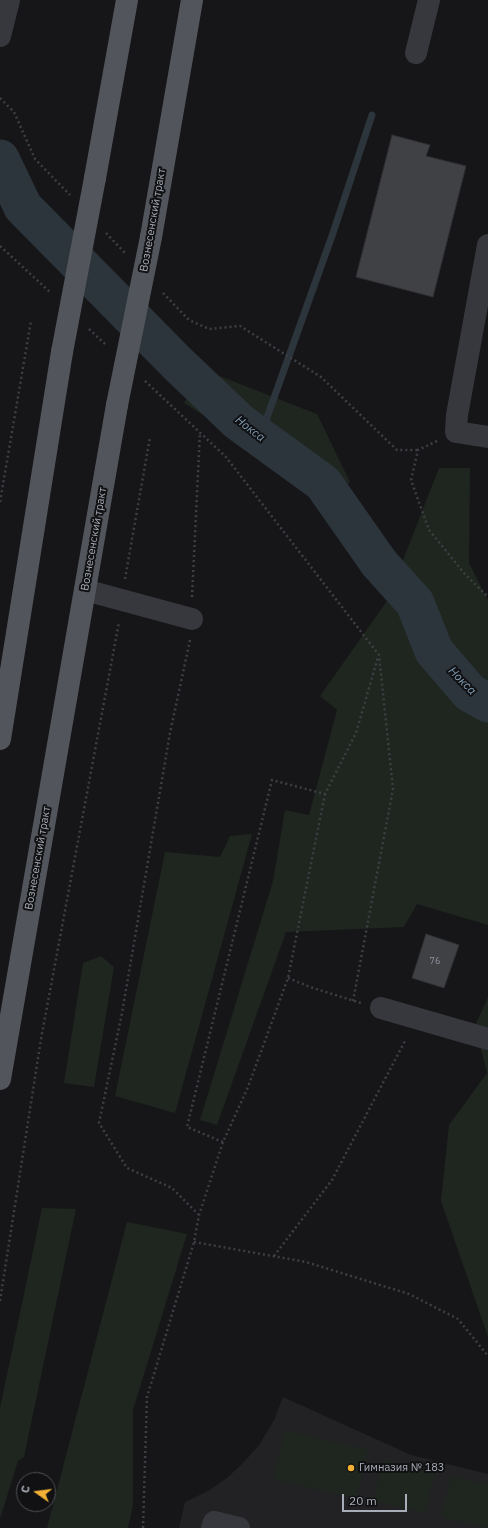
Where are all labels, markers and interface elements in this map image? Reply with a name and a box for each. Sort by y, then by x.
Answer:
street label: Вознесенский тракт [137,167,169,273]
water label: Нокса [232,413,268,445]
street label: Вознесенский тракт [78,486,110,592]
water label: Нокса [445,664,479,698]
street label: Вознесенский тракт [22,805,54,911]
house number: 76 [430,956,440,966]
place label: Гимназия № 183 [359,1461,444,1475]
marker: Гимназия № 183 [346,1463,356,1473]
north arrow [16,1472,56,1512]
text: С [18,1484,33,1495]
scale bar [344,1486,409,1512]
text: 20 m [349,1493,377,1508]

